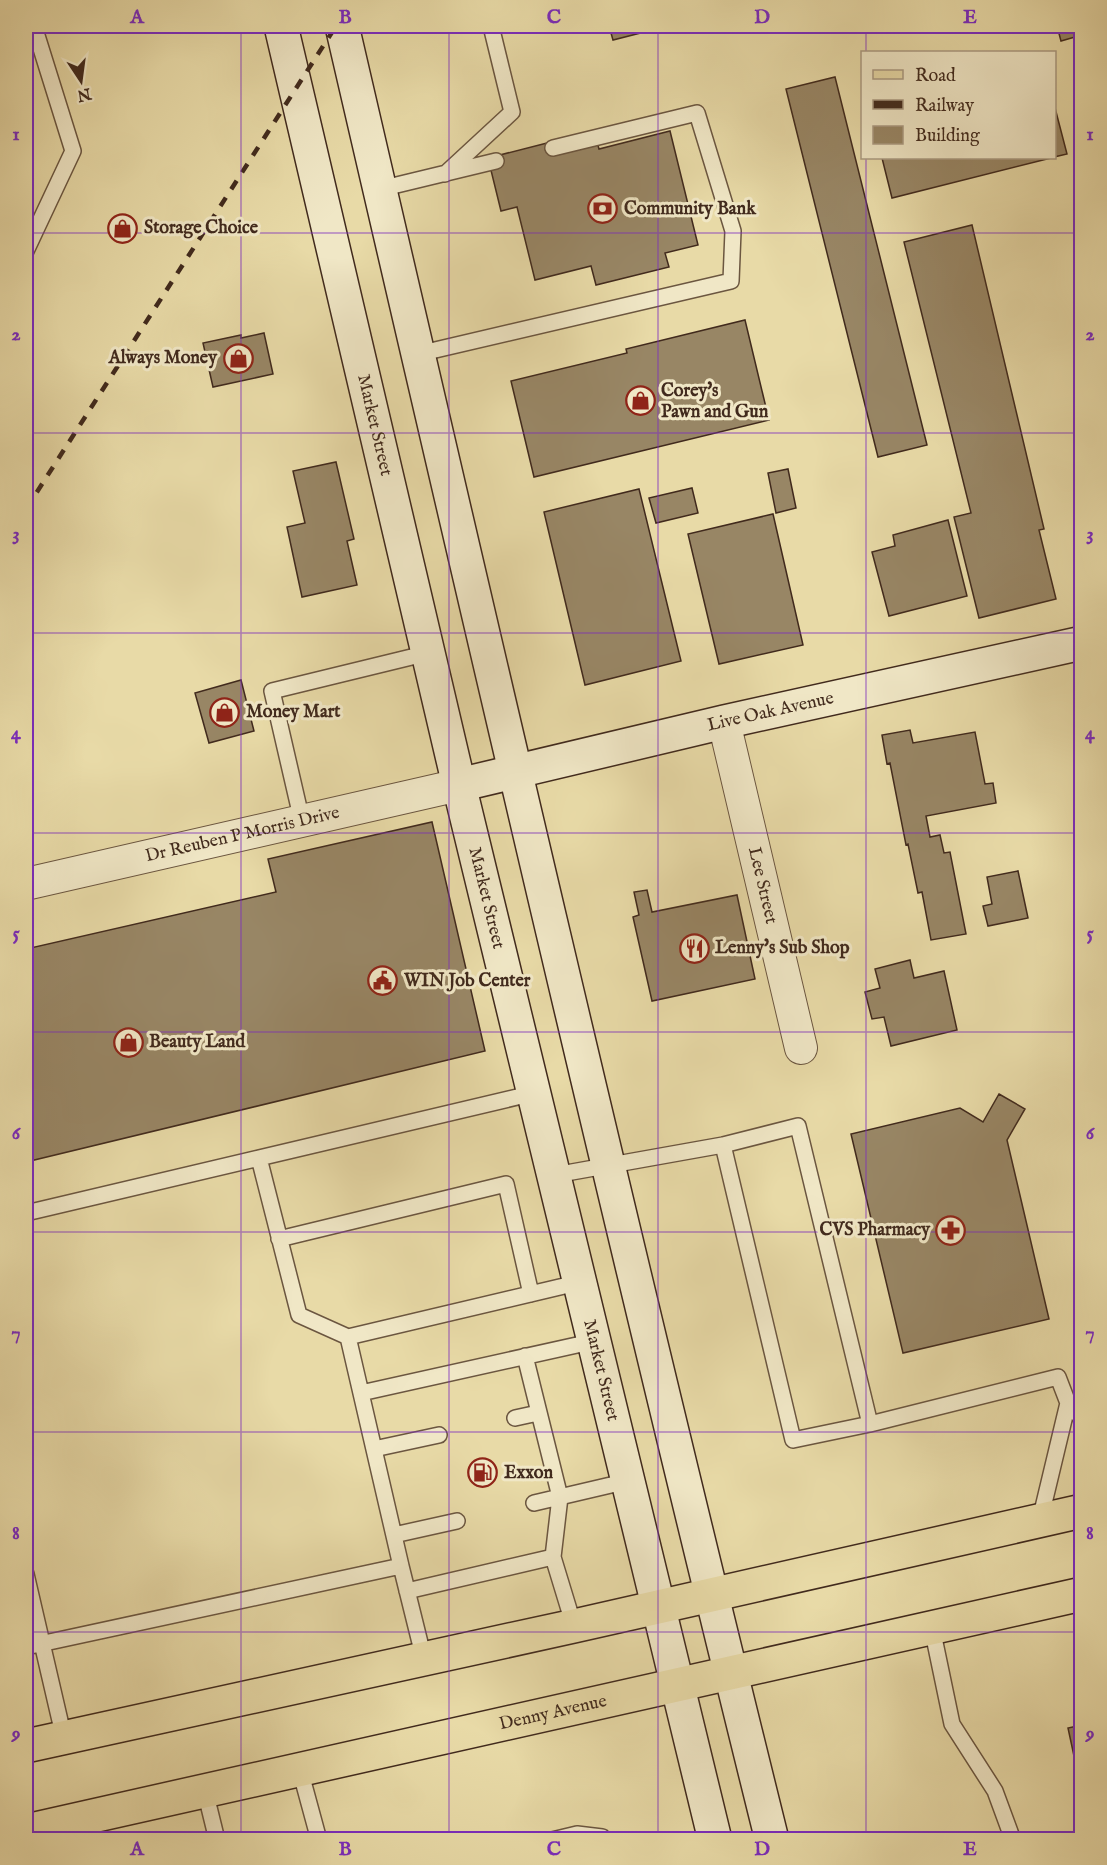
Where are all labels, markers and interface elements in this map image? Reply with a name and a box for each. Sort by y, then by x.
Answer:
text: A [129,5,145,30]
text: B [338,5,352,30]
text: C [547,5,561,30]
text: D [754,5,770,30]
text: E [963,5,977,30]
north arrow [51,51,111,111]
legend [861,51,1056,159]
text: Road [915,65,956,88]
text: N [75,82,94,105]
text: Railway [915,95,974,118]
text: 1 [12,122,20,147]
text: 1 [1086,122,1094,147]
text: Building [915,125,980,148]
bank icon: Community Bank [587,193,619,225]
place label: Community Bank [624,198,757,221]
shop icon: Storage Choice [107,212,139,244]
place label: Storage Choice [144,217,259,240]
text: 2 [11,322,21,347]
text: 2 [1085,322,1095,347]
shop icon: Always Money [222,342,254,374]
place label: Always Money [108,347,218,370]
street label: Market Street [352,372,398,478]
place label: Corey's Pawn and Gun [661,380,769,424]
shop icon: Corey's Pawn and Gun [624,385,656,417]
text: 3 [12,522,20,547]
text: 3 [1086,522,1094,547]
street label: Live Oak Avenue [705,687,836,737]
shop icon: Money Mart [209,696,241,728]
place label: Money Mart [246,701,341,724]
text: 4 [11,721,22,746]
text: 4 [1085,721,1096,746]
street label: Dr Reuben P Morris Drive [143,801,342,868]
street label: Market Street [463,845,510,951]
street label: Lee Street [742,845,783,926]
text: 5 [12,921,20,946]
text: 5 [1086,921,1094,946]
restaurant icon: Lenny's Sub Shop [678,932,710,964]
place label: Lenny's Sub Shop [715,937,850,960]
public building icon: WIN Job Center [367,965,399,997]
place label: WIN Job Center [403,970,531,993]
shop icon: Beauty Land [112,1026,144,1058]
place label: Beauty Land [149,1031,245,1054]
text: 6 [12,1121,22,1146]
text: 6 [1086,1121,1096,1146]
pharmacy icon: CVS Pharmacy [935,1214,967,1246]
place label: CVS Pharmacy [820,1219,931,1242]
street label: Market Street [578,1317,624,1424]
text: 7 [11,1321,21,1346]
text: 7 [1085,1321,1095,1346]
fuel station icon: Exxon [467,1457,499,1489]
place label: Exxon [504,1462,553,1485]
text: 8 [12,1521,20,1546]
text: 8 [1086,1521,1094,1546]
street label: Denny Avenue [497,1690,609,1736]
text: 9 [11,1721,21,1746]
text: 9 [1085,1721,1095,1746]
text: A [129,1837,145,1862]
text: B [338,1837,352,1862]
text: C [547,1837,561,1862]
text: D [754,1837,770,1862]
text: E [963,1837,977,1862]

